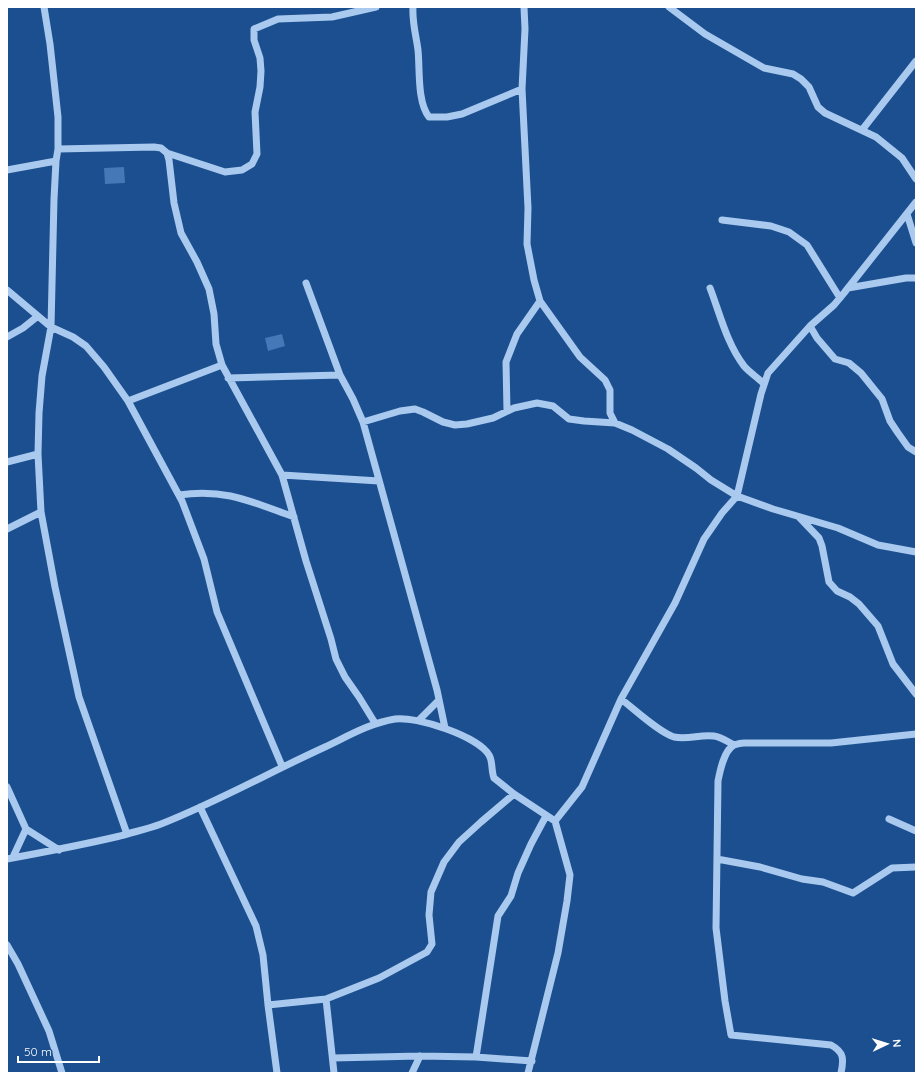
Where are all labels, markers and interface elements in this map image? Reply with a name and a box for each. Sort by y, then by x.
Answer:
north arrow [867,1024,907,1064]
scale bar [18,1038,99,1064]
text: N [890,1039,904,1048]
text: 50 m [24,1044,52,1059]

